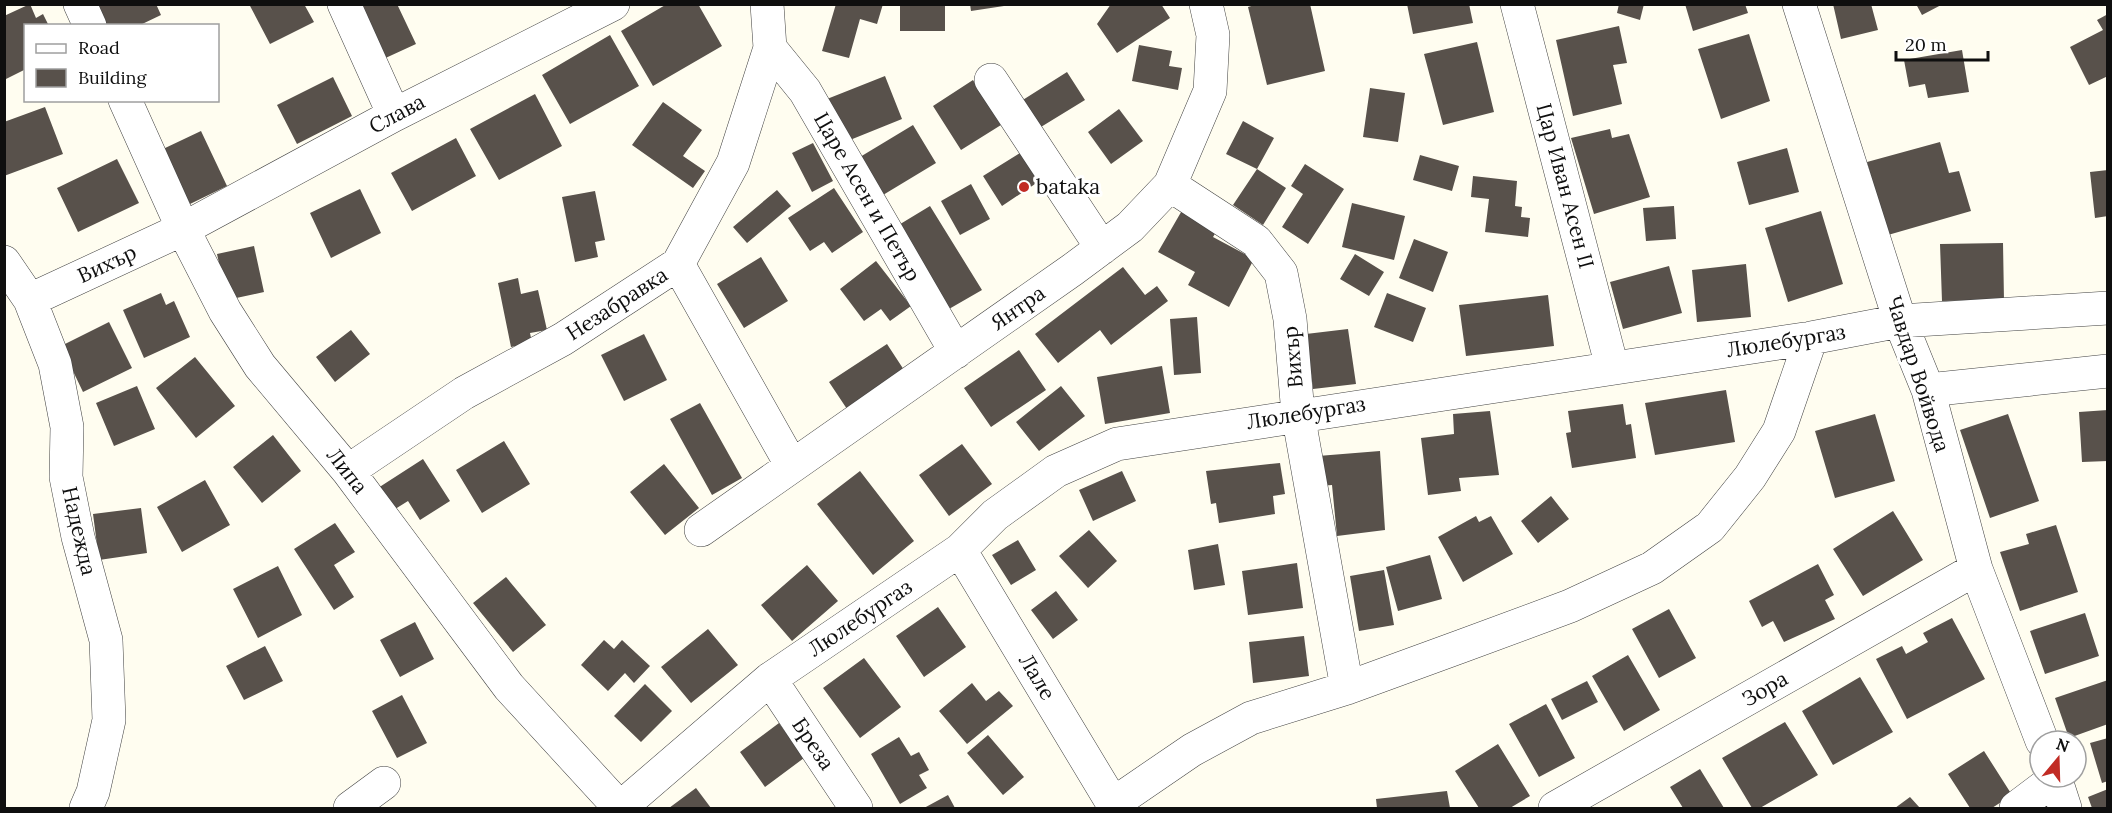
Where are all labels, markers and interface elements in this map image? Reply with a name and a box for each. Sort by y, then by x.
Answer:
legend [24,24,219,102]
scale bar [1896,24,1988,62]
text: 20 m [1905,33,1947,56]
text: Road [78,36,120,59]
text: Building [78,66,148,89]
street label: Слава [364,88,430,140]
street label: Цар Иван Асен II [1530,100,1600,271]
street label: Царе Асен и Петър [808,107,927,286]
place label: bataka [1036,173,1100,200]
marker: bataka [1017,180,1031,194]
street label: Вихър [73,238,141,289]
street label: Незабравка [561,261,673,346]
street label: Янтра [985,279,1050,336]
street label: Чавдар Войвода [1881,292,1956,456]
street label: Люлебургаз [1725,318,1848,363]
street label: Вихър [1276,325,1309,389]
street label: Люлебургаз [1245,390,1368,435]
street label: Липа [321,442,374,499]
street label: Надежда [56,484,103,578]
street label: Люлебургаз [802,573,917,662]
street label: Лале [1013,649,1062,705]
street label: Зора [1737,665,1793,712]
street label: Бреза [786,712,841,775]
north arrow [2028,729,2088,789]
text: N [2054,733,2072,756]

